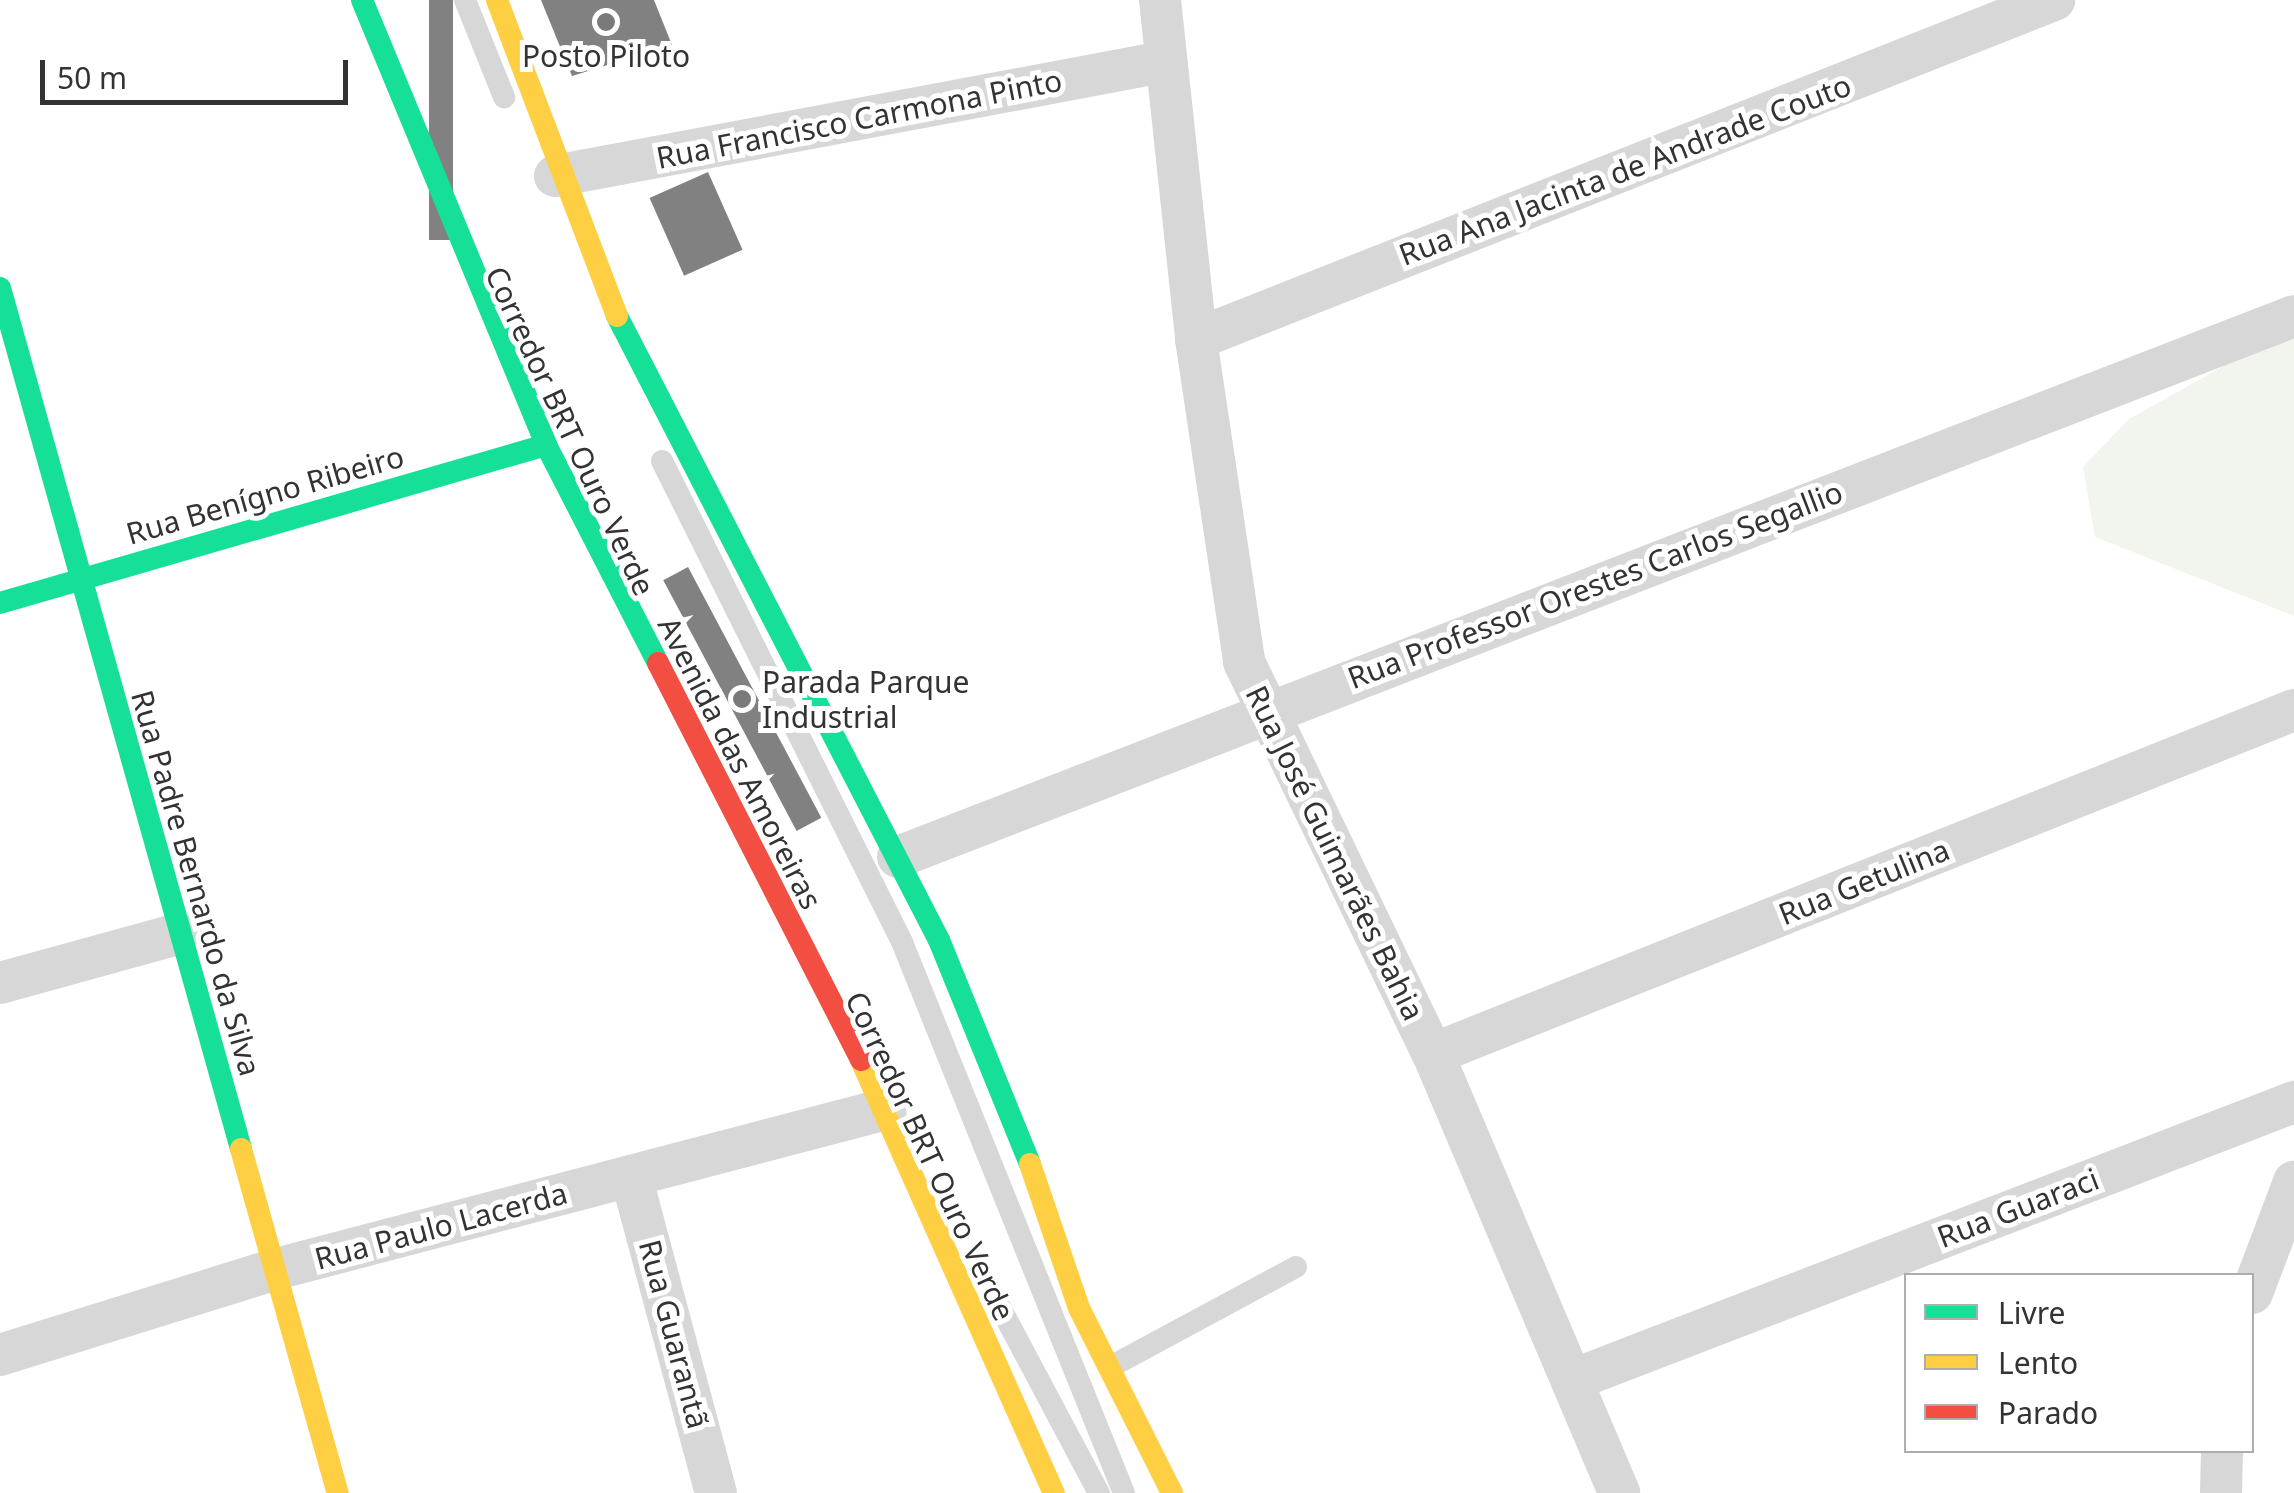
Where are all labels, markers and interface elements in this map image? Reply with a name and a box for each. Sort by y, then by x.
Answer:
marker: Posto Piloto [595,11,617,33]
place label: Posto Piloto [522,38,690,74]
scale bar [45,40,352,102]
text: 50 m [57,57,127,98]
street label: Rua Francisco Carmona Pinto [653,62,1065,176]
street label: Rua Ana Jacinta de Andrade Couto [1394,67,1856,273]
street label: Corredor BRT Ouro Verde [478,261,662,601]
street label: Rua Benígno Ribeiro [122,438,408,552]
street label: Rua Professor Orestes Carlos Segallio [1343,474,1847,696]
street label: Avenida das Amoreiras [651,611,829,915]
place label: Parada Parque Industrial [762,664,969,734]
street label: Rua José Guimarães Bahia [1238,680,1432,1026]
street label: Rua Padre Bernardo da Silva [124,686,268,1080]
marker: Parada Parque Industrial [731,688,753,710]
street label: Rua Getulina [1773,831,1955,933]
street label: Corredor BRT Ouro Verde [838,986,1022,1326]
street label: Rua Guaraci [1932,1161,2104,1255]
street label: Rua Paulo Lacerda [311,1175,571,1277]
street label: Rua Guarantã [632,1236,716,1432]
legend [1904,1273,2254,1453]
text: Livre [1998,1292,2065,1333]
text: Lento [1998,1342,2078,1383]
text: Parado [1998,1392,2098,1433]

